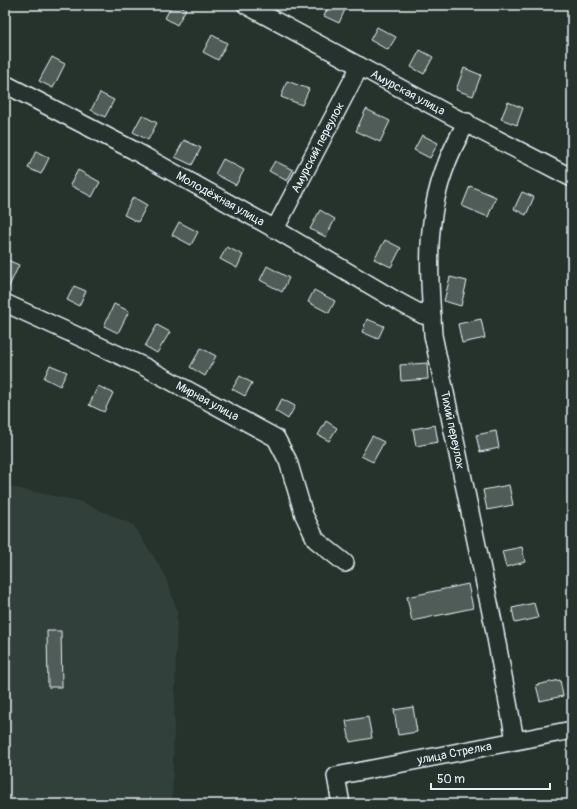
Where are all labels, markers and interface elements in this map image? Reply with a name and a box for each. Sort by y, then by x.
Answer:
street label: Амурская улица [368,66,448,119]
street label: Амурский переулок [288,100,347,195]
street label: Молодёжная улица [173,168,268,229]
street label: Мирная улица [173,378,242,424]
street label: Тихий переулок [437,390,468,471]
street label: улица Стрелка [415,738,493,768]
scale bar [431,765,550,791]
text: 50 m [437,772,465,787]

